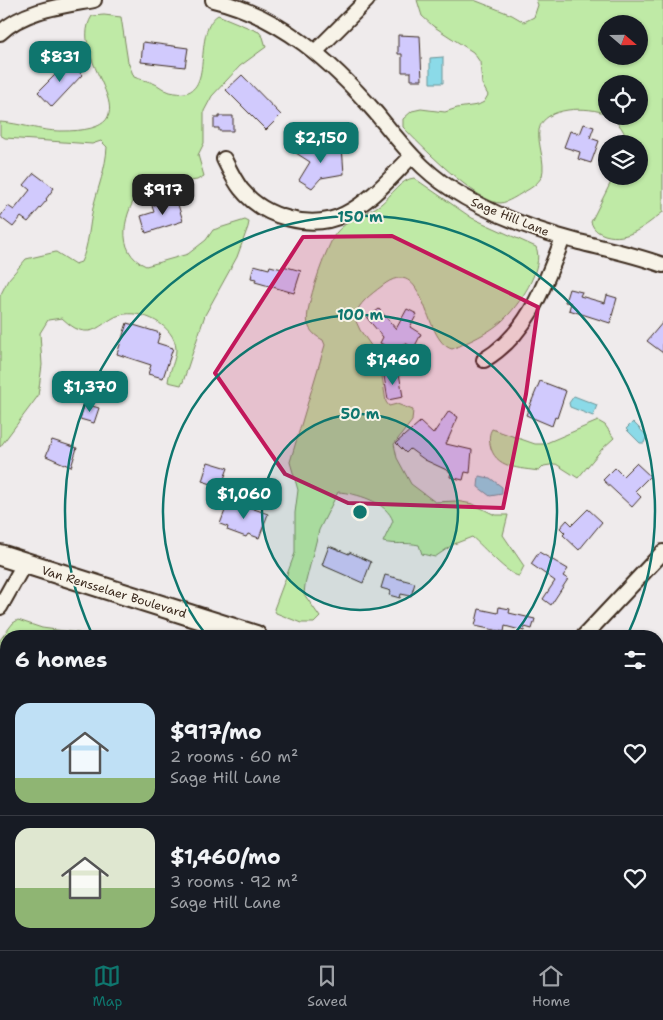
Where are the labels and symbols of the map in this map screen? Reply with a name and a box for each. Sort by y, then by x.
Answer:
north arrow [598,15,648,65]
pin: $831 [30,41,90,83]
pin: $2,150 [280,121,362,164]
pin: $917 [133,174,193,216]
street label: Sage Hill Lane [468,194,552,240]
text: 150 m [337,207,383,227]
text: 100 m [337,305,383,325]
pin: $1,460 [352,344,434,386]
pin: $1,370 [49,370,131,413]
text: 50 m [341,404,380,424]
pin: $1,060 [203,478,285,520]
centre of rings [351,503,369,521]
street label: Van Rensselaer Boulevard [39,562,189,622]

